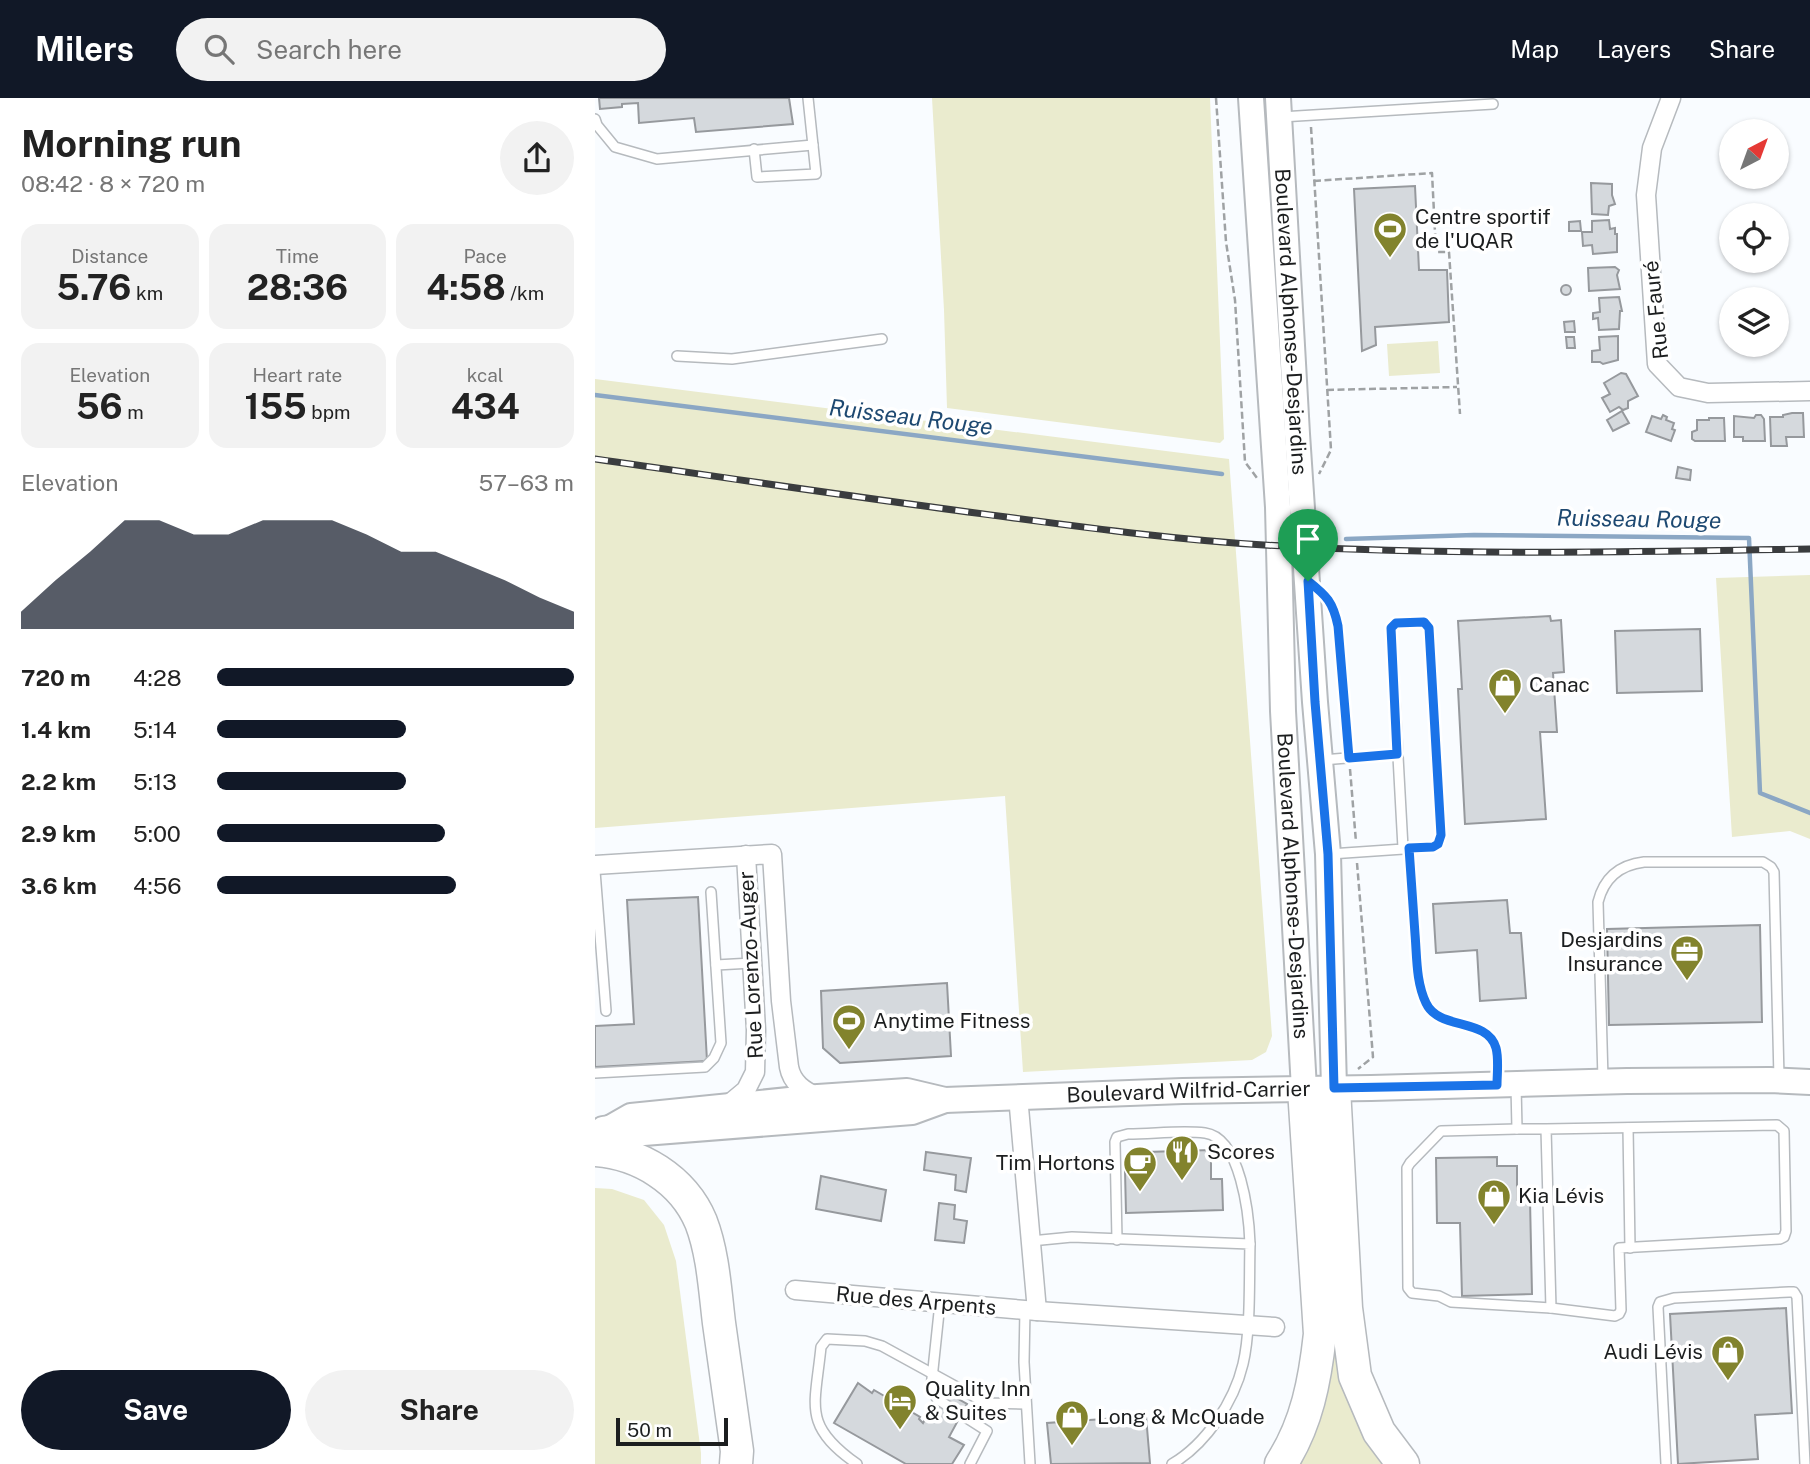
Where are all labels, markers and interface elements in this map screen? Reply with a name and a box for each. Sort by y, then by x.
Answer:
search box [176,18,666,81]
text: Milers [35,30,134,68]
icon: search [200,30,238,68]
text: Search here [256,34,402,65]
text: Map [1510,35,1559,63]
text: Layers [1597,35,1671,63]
text: Share [1709,35,1775,63]
north arrow [1719,119,1789,189]
map controls [1719,119,1789,357]
text: Morning run [21,121,242,166]
button: share [500,121,574,195]
street label: Boulevard Alphonse-Desjardins [1270,168,1313,476]
text: 08:42 · 8 × 720 m [21,170,205,197]
button: locate [1719,203,1789,273]
place label: Centre sportif de l'UQAR [1415,204,1551,253]
sports icon: Centre sportif de l'UQAR [1371,210,1409,259]
text: Distance [71,245,148,267]
text: Time [276,245,319,267]
text: Pace [463,245,507,267]
street label: Rue Fauré [1638,259,1673,361]
text: 5.76 [57,267,131,308]
text: 28:36 [247,267,348,308]
text: 4:58 [426,267,506,308]
text: km [131,282,163,304]
text: /km [506,282,544,304]
button: layers [1719,287,1789,357]
text: Elevation [70,364,150,386]
text: Heart rate [253,364,342,386]
text: kcal [467,364,504,386]
text: 56 [76,386,123,427]
text: 155 [245,386,307,427]
text: 434 [451,386,520,427]
water label: Ruisseau Rouge [828,393,994,440]
text: m [123,401,144,423]
text: bpm [307,401,350,423]
text: Elevation [21,469,119,496]
text: 57–63 m [479,469,574,496]
water label: Ruisseau Rouge [1556,504,1722,533]
pin [1278,509,1338,581]
icon: arrive [1289,520,1327,558]
text: 720 m [21,664,91,691]
text: 4:28 [133,664,182,691]
shop icon: Canac [1486,666,1524,715]
place label: Canac [1529,672,1590,697]
text: 1.4 km [21,716,91,743]
text: 5:14 [133,716,177,743]
street label: Boulevard Alphonse-Desjardins [1272,732,1314,1040]
text: 2.2 km [21,768,96,795]
text: 5:13 [133,768,177,795]
text: 2.9 km [21,820,96,847]
text: 5:00 [133,820,181,847]
street label: Rue Lorenzo-Auger [733,871,768,1060]
text: 3.6 km [21,872,97,899]
text: 4:56 [133,872,182,899]
place label: Desjardins Insurance [1560,927,1663,976]
office icon: Desjardins Insurance [1668,933,1706,982]
sports icon: Anytime Fitness [830,1002,868,1051]
place label: Anytime Fitness [873,1008,1031,1033]
street label: Boulevard Wilfrid-Carrier [1066,1076,1311,1107]
restaurant icon: Scores [1163,1133,1201,1182]
place label: Scores [1207,1139,1275,1164]
cafe icon: Tim Hortons [1121,1144,1159,1193]
place label: Tim Hortons [996,1150,1115,1175]
shop icon: Kia Lévis [1475,1177,1513,1226]
place label: Kia Lévis [1518,1183,1604,1208]
street label: Rue des Arpents [835,1281,997,1320]
shop icon: Audi Lévis [1709,1333,1747,1382]
place label: Audi Lévis [1603,1339,1703,1364]
button: Save [21,1370,291,1450]
button: Share [305,1370,574,1450]
place label: Quality Inn & Suites [925,1376,1031,1425]
hotel icon: Quality Inn & Suites [881,1382,919,1431]
shop icon: Long & McQuade [1053,1398,1091,1447]
place label: Long & McQuade [1097,1404,1265,1429]
scale bar [616,1415,728,1447]
text: 50 m [627,1419,672,1441]

